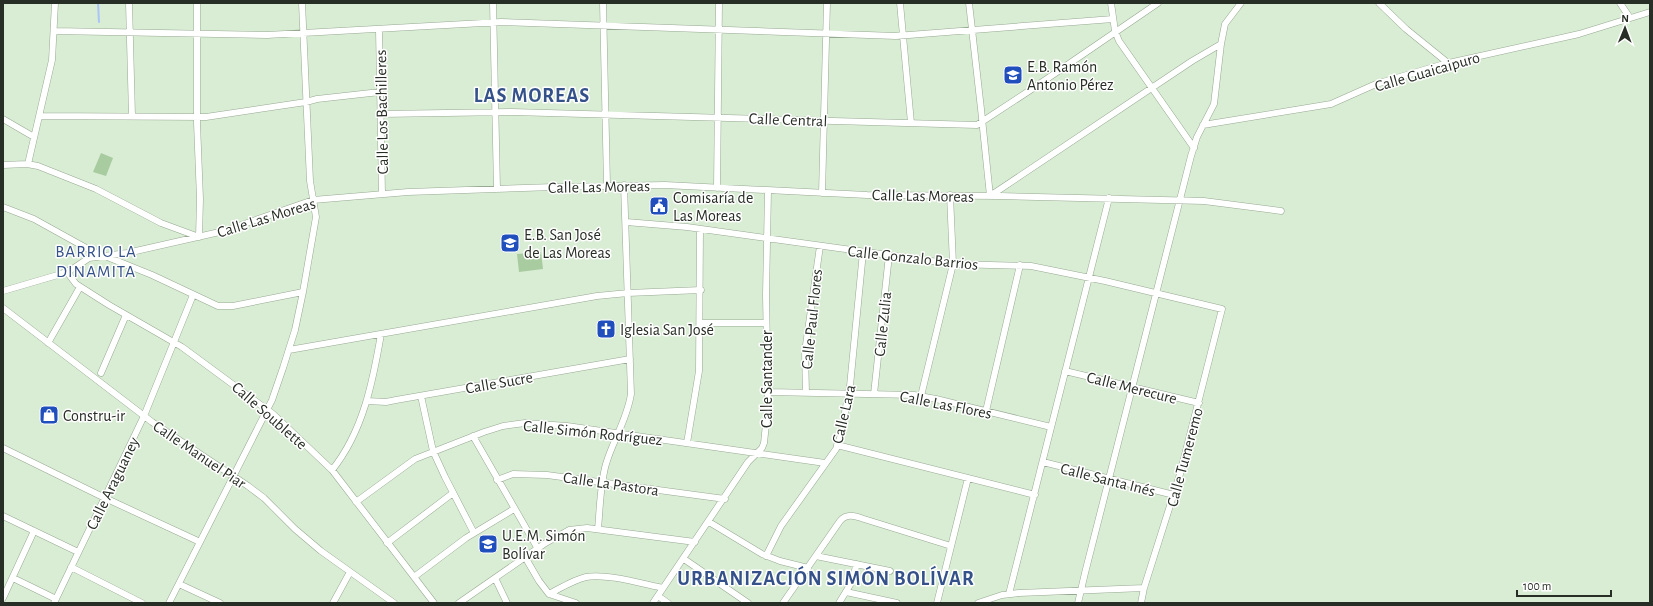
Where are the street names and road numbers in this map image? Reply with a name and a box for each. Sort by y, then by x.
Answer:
street label: Calle Guaicaipuro [1373,49,1482,95]
street label: Calle Los Bachilleres [373,50,391,174]
street label: Calle Central [748,111,828,129]
street label: Calle Las Moreas [548,178,650,196]
street label: Calle Las Moreas [872,187,974,205]
street label: Calle Las Moreas [215,195,318,241]
street label: Calle Gonzalo Barrios [847,243,979,273]
street label: Calle Paul Flores [799,268,825,370]
street label: Calle Zulia [872,291,894,357]
street label: Calle Santander [759,329,775,428]
street label: Calle Sucre [464,369,534,397]
street label: Calle Merecure [1085,369,1179,407]
street label: Calle Soublette [229,379,310,453]
street label: Calle Lara [829,383,859,445]
street label: Calle Las Flores [899,388,993,422]
street label: Calle Tumeremo [1164,406,1206,508]
street label: Calle Manuel Piar [150,418,249,492]
street label: Calle Simón Rodríguez [523,418,664,448]
street label: Calle Araguaney [84,435,143,533]
street label: Calle Santa Inés [1059,460,1157,500]
street label: Calle La Pastora [562,469,660,499]

